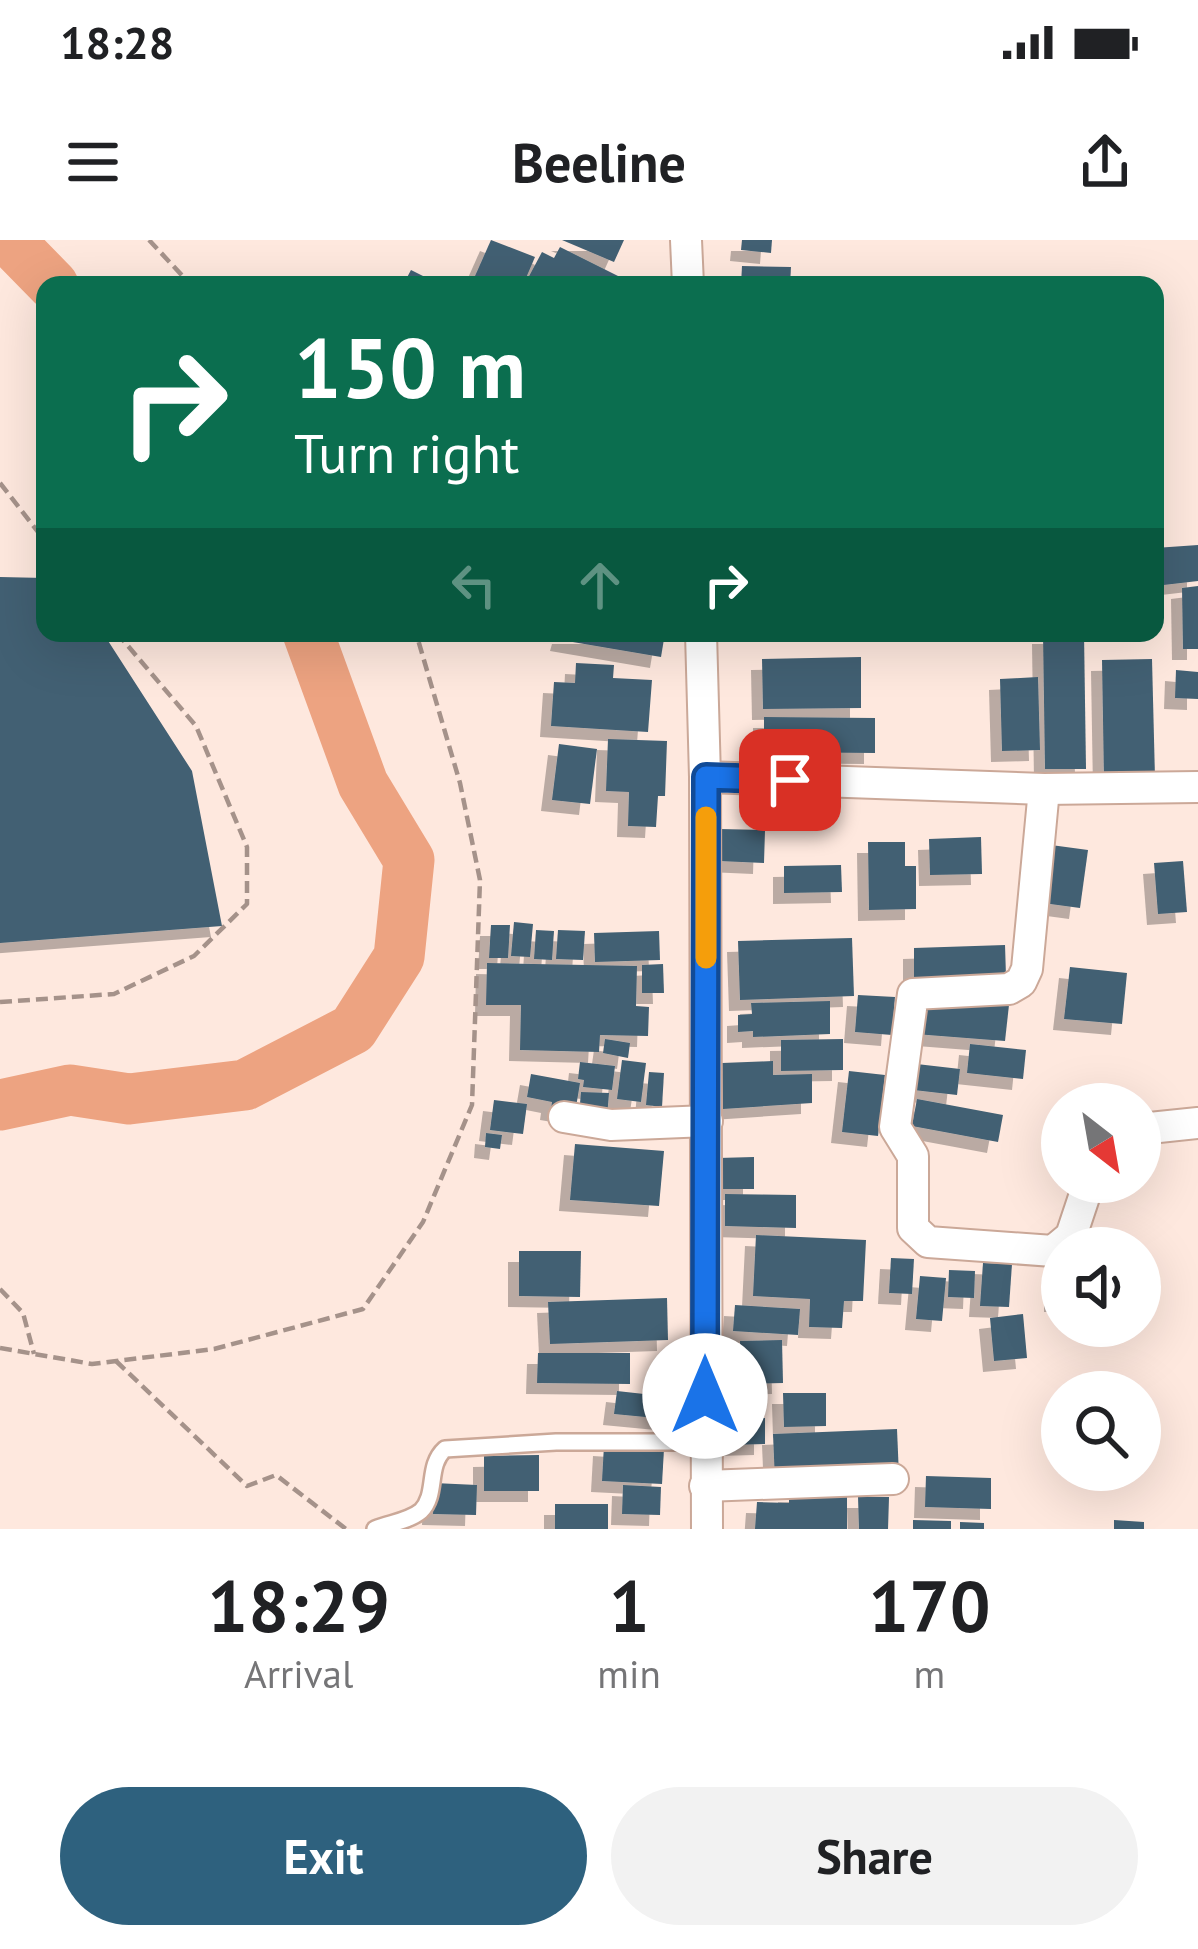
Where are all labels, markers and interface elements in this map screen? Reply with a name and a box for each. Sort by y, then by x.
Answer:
text: 18:28 [60,13,174,71]
text: Beeline [512,127,686,197]
icon: menu [60,129,126,195]
icon: share [1072,129,1138,195]
text: 150 m [294,312,526,421]
icon: right [96,324,252,480]
text: Turn right [294,418,519,488]
icon: left [441,552,507,618]
icon: ahead [567,552,633,618]
icon: right [693,552,759,618]
pin [739,729,841,831]
icon: arrive [757,747,823,813]
north arrow [1041,1083,1161,1203]
map controls [1041,1083,1161,1491]
button: sound [1041,1227,1161,1347]
position arrow [642,1333,768,1459]
button: search [1041,1371,1161,1491]
text: 18:29 [207,1559,390,1652]
text: 1 [609,1559,650,1652]
text: 170 [868,1559,991,1652]
text: Arrival [244,1648,353,1699]
text: min [597,1648,661,1699]
text: m [914,1648,945,1699]
button: Exit [60,1787,587,1925]
button: Share [611,1787,1138,1925]

